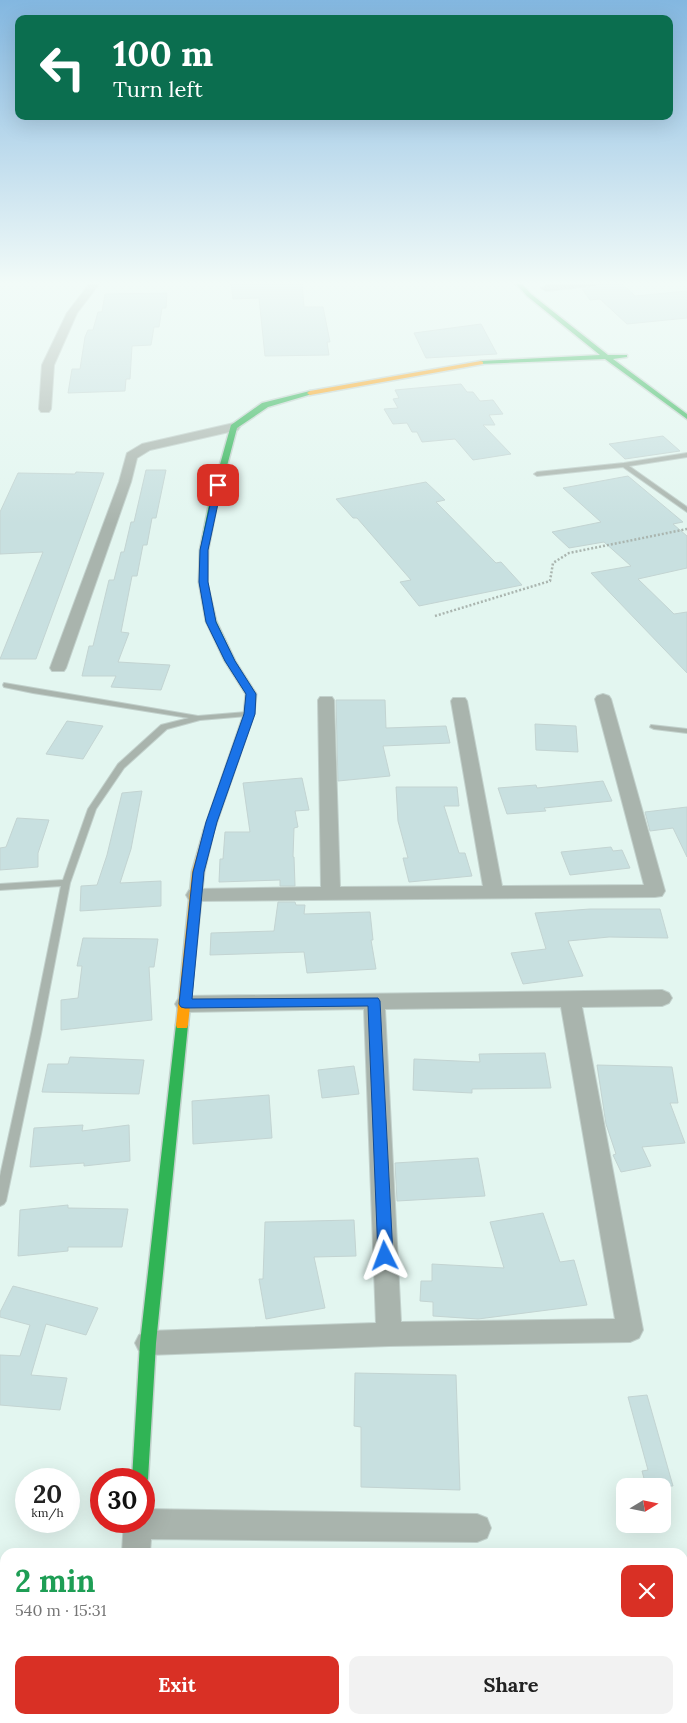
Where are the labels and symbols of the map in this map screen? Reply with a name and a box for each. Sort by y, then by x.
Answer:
pin [197,464,239,506]
position arrow [358,1229,410,1281]
speed limit sign: 30 [90,1468,155,1533]
north arrow [616,1478,671,1532]

